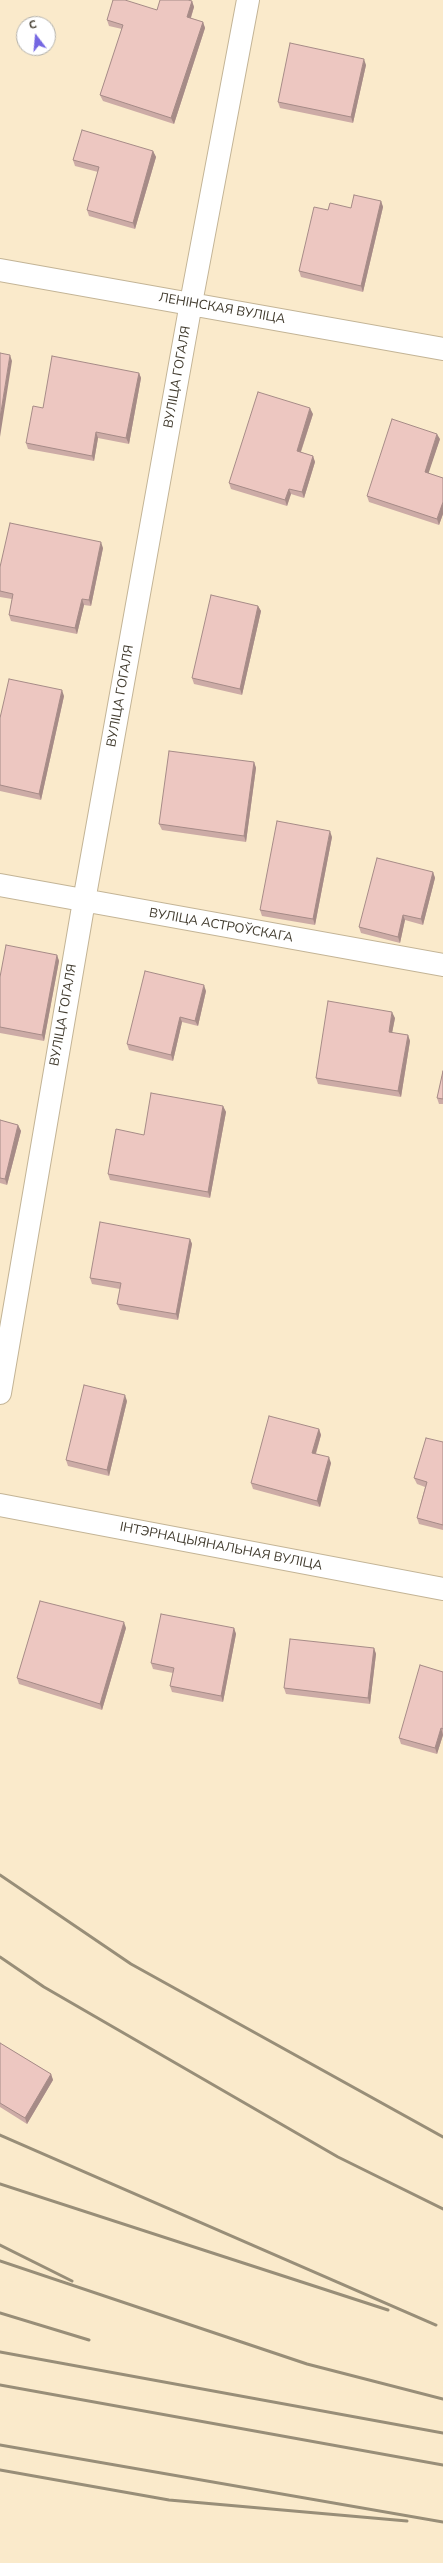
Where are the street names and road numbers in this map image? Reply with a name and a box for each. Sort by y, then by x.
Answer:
street label: ЛЕНІНСКАЯ ВУЛІЦА [158,290,286,328]
street label: ВУЛІЦА ГОГАЛЯ [161,325,195,429]
street label: ВУЛІЦА ГОГАЛЯ [104,644,138,748]
street label: ВУЛІЦА АСТРОЎСКАГА [148,906,294,946]
street label: ВУЛІЦА ГОГАЛЯ [47,963,81,1067]
street label: ІНТЭРНАЦЫЯНАЛЬНАЯ ВУЛІЦА [118,1520,324,1574]

